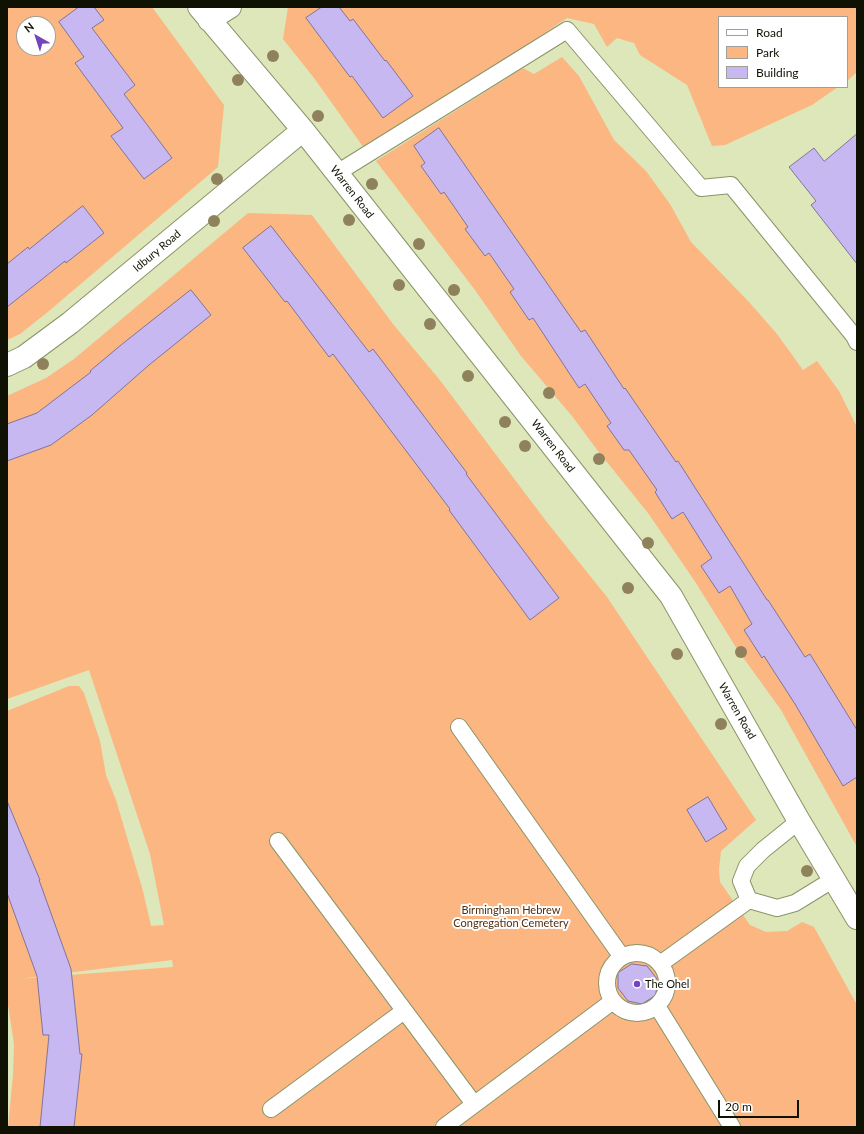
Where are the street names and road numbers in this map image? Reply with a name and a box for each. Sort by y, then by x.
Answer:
street label: Warren Road [327,163,377,221]
street label: Idbury Road [130,227,184,275]
street label: Warren Road [528,417,578,475]
street label: Warren Road [715,680,759,742]

